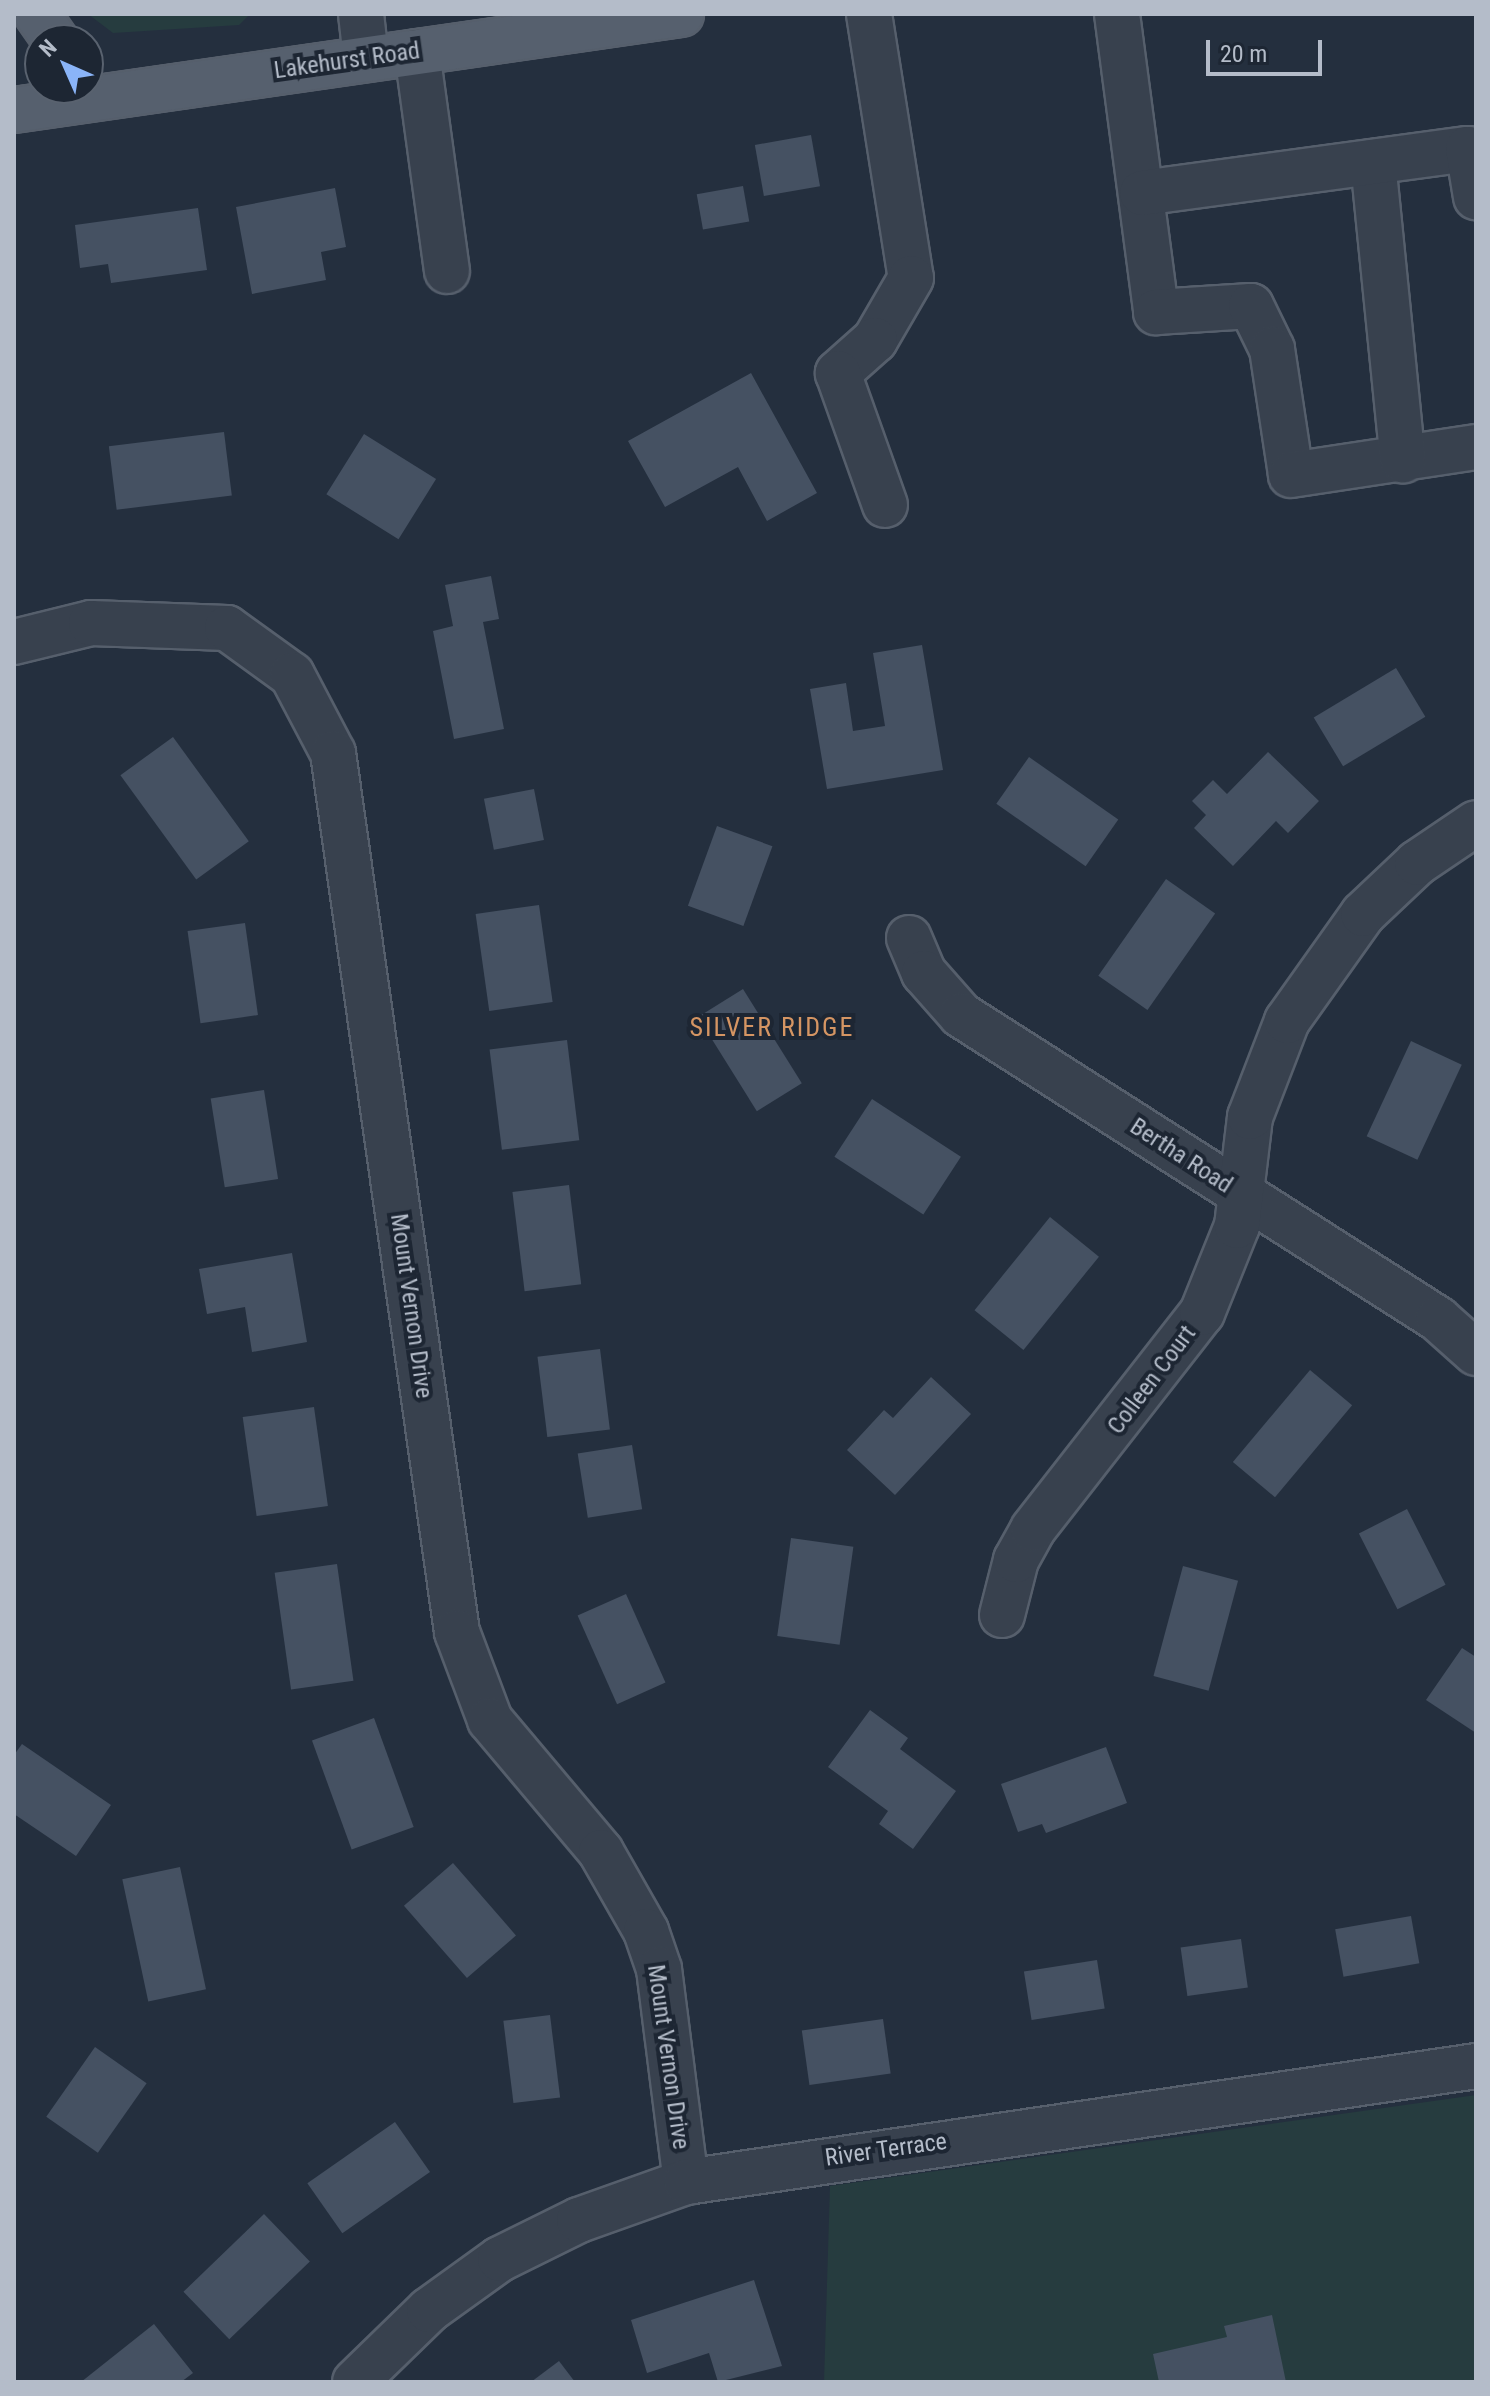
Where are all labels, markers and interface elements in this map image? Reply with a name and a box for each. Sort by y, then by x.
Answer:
north arrow [24,24,104,104]
scale bar [1210,24,1326,74]
text: N [34,34,62,62]
street label: Lakehurst Road [272,37,422,85]
text: 20 m [1220,40,1267,68]
district label: SILVER RIDGE [690,1012,854,1044]
street label: Bertha Road [1124,1112,1238,1200]
street label: Mount Vernon Drive [384,1212,438,1400]
street label: Colleen Court [1102,1320,1202,1440]
street label: Mount Vernon Drive [641,1963,695,2151]
street label: River Terrace [823,2127,949,2173]

